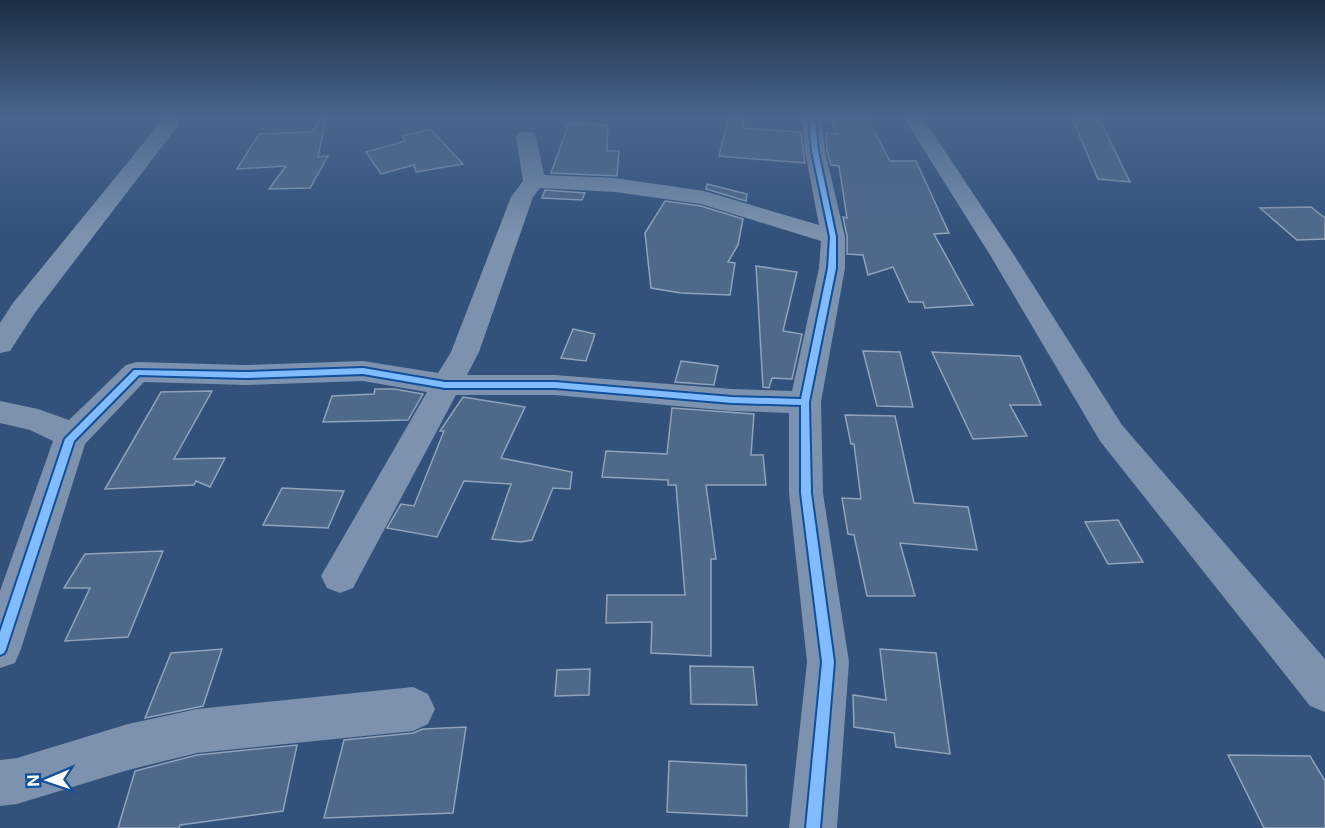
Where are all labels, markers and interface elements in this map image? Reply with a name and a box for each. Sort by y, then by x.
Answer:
north arrow [18,750,78,810]
text: N [23,774,43,787]

